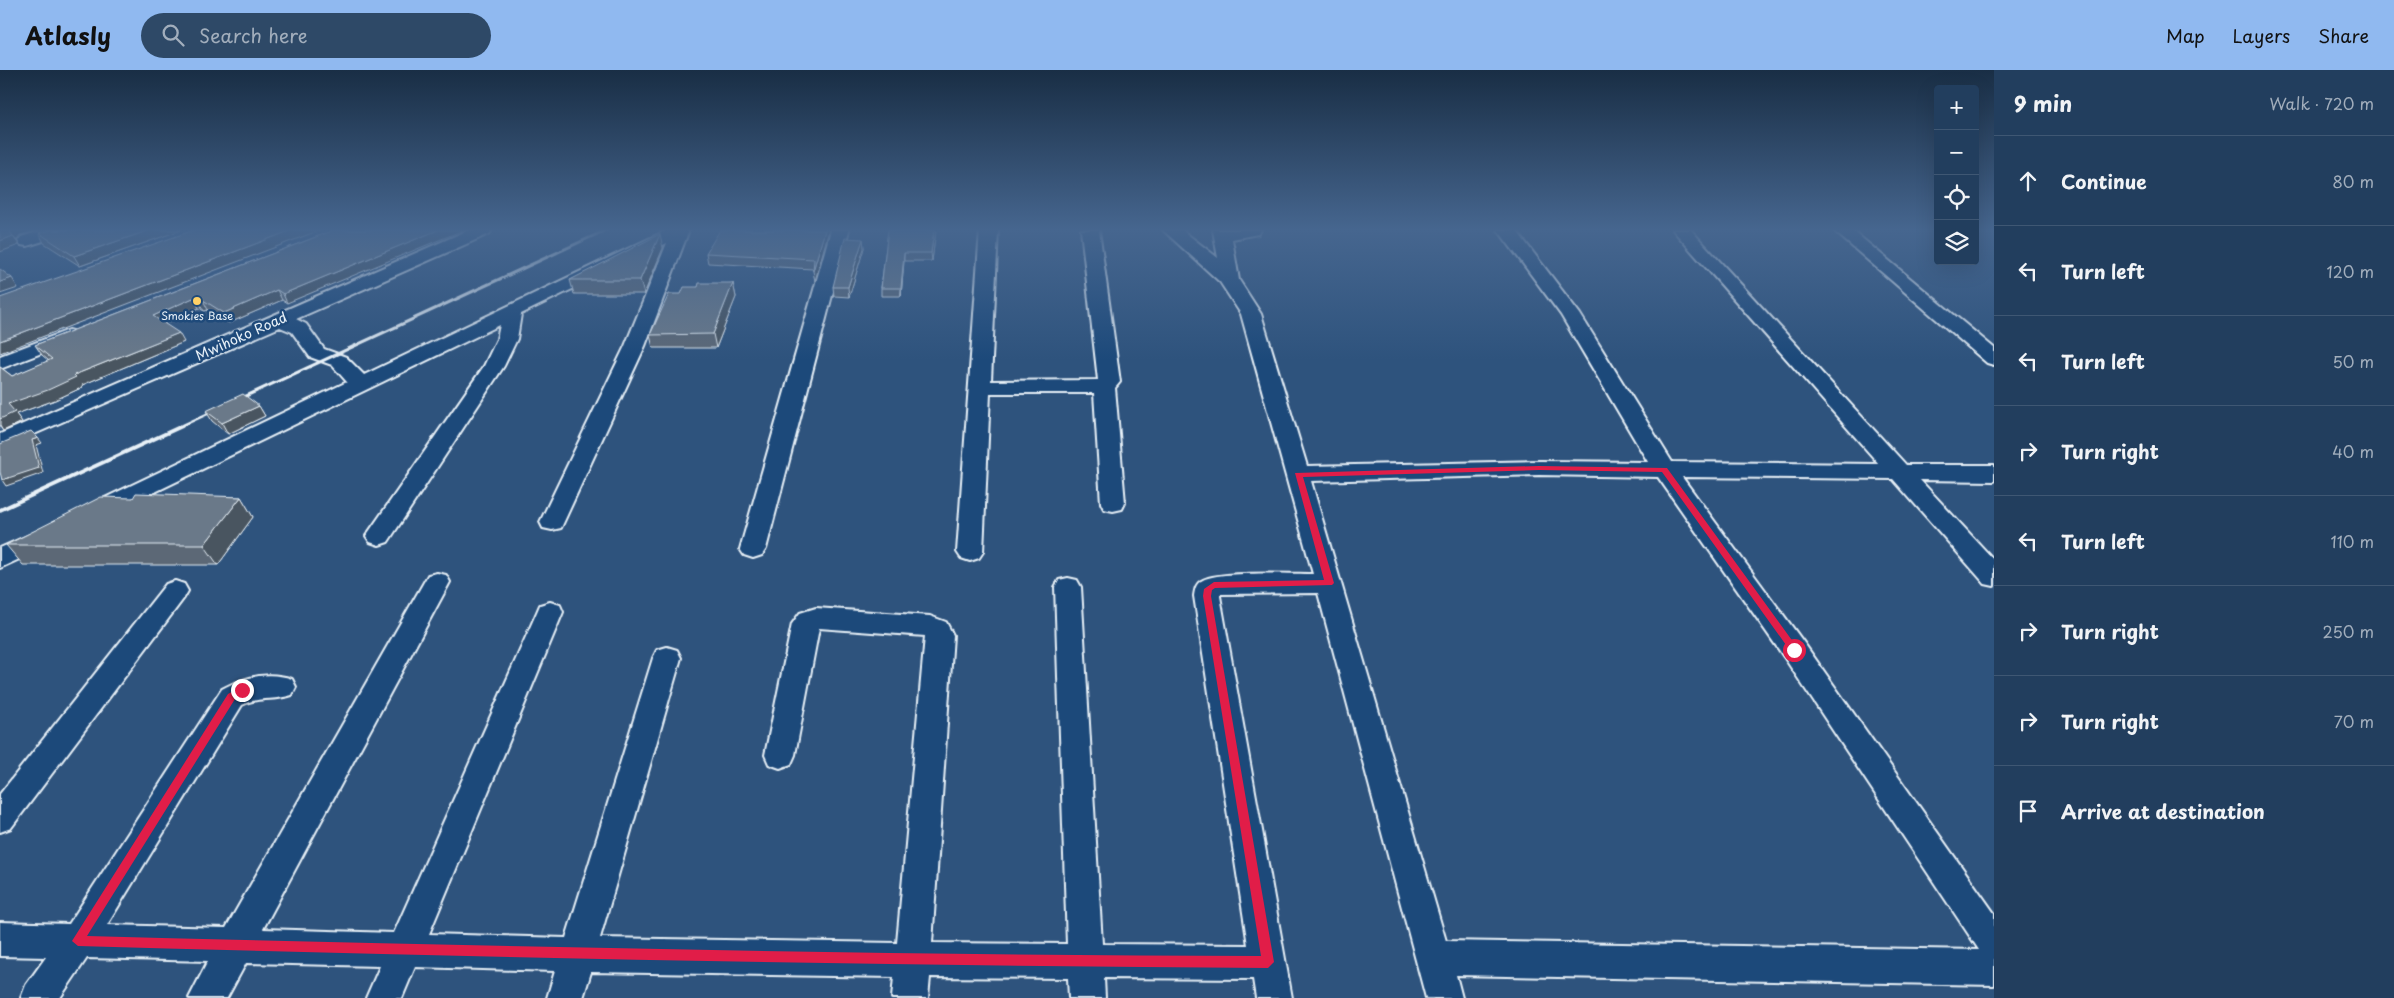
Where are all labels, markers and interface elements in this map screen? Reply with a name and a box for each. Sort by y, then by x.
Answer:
search box [141,13,491,58]
text: Atlasly [25,17,111,53]
icon: search [159,21,187,49]
text: Search here [199,21,308,49]
text: Map [2166,22,2205,49]
text: Layers [2233,22,2290,49]
text: Share [2318,22,2369,49]
map controls [1934,85,1979,265]
button: + [1934,85,1979,130]
text: 9 min [2014,87,2072,119]
text: Walk · 720 m [2270,91,2374,115]
button: − [1934,130,1979,175]
icon: ahead [2014,167,2042,195]
text: Continue [2061,167,2147,195]
text: 80 m [2332,169,2374,193]
button: locate [1934,175,1979,220]
button: layers [1934,220,1979,265]
icon: left [2014,257,2042,285]
text: Turn left [2061,257,2145,285]
text: 120 m [2327,259,2374,283]
marker: Smokies Base [191,295,203,307]
street label: Mwihoko Road [192,306,290,366]
place label: Smokies Base [161,307,233,324]
icon: left [2014,347,2042,375]
text: Turn left [2061,347,2145,375]
text: 50 m [2333,349,2374,373]
icon: right [2014,437,2042,465]
text: Turn right [2061,437,2159,465]
text: 40 m [2332,439,2374,463]
icon: left [2014,527,2042,555]
text: Turn left [2061,527,2145,555]
text: 110 m [2331,529,2374,553]
icon: right [2014,617,2042,645]
text: Turn right [2061,617,2159,645]
text: 250 m [2323,619,2374,643]
route start [1783,639,1806,662]
route end [231,679,254,702]
icon: right [2014,707,2042,735]
text: Turn right [2061,707,2159,735]
text: 70 m [2334,709,2374,733]
icon: arrive [2014,797,2042,825]
text: Arrive at destination [2061,797,2265,825]

